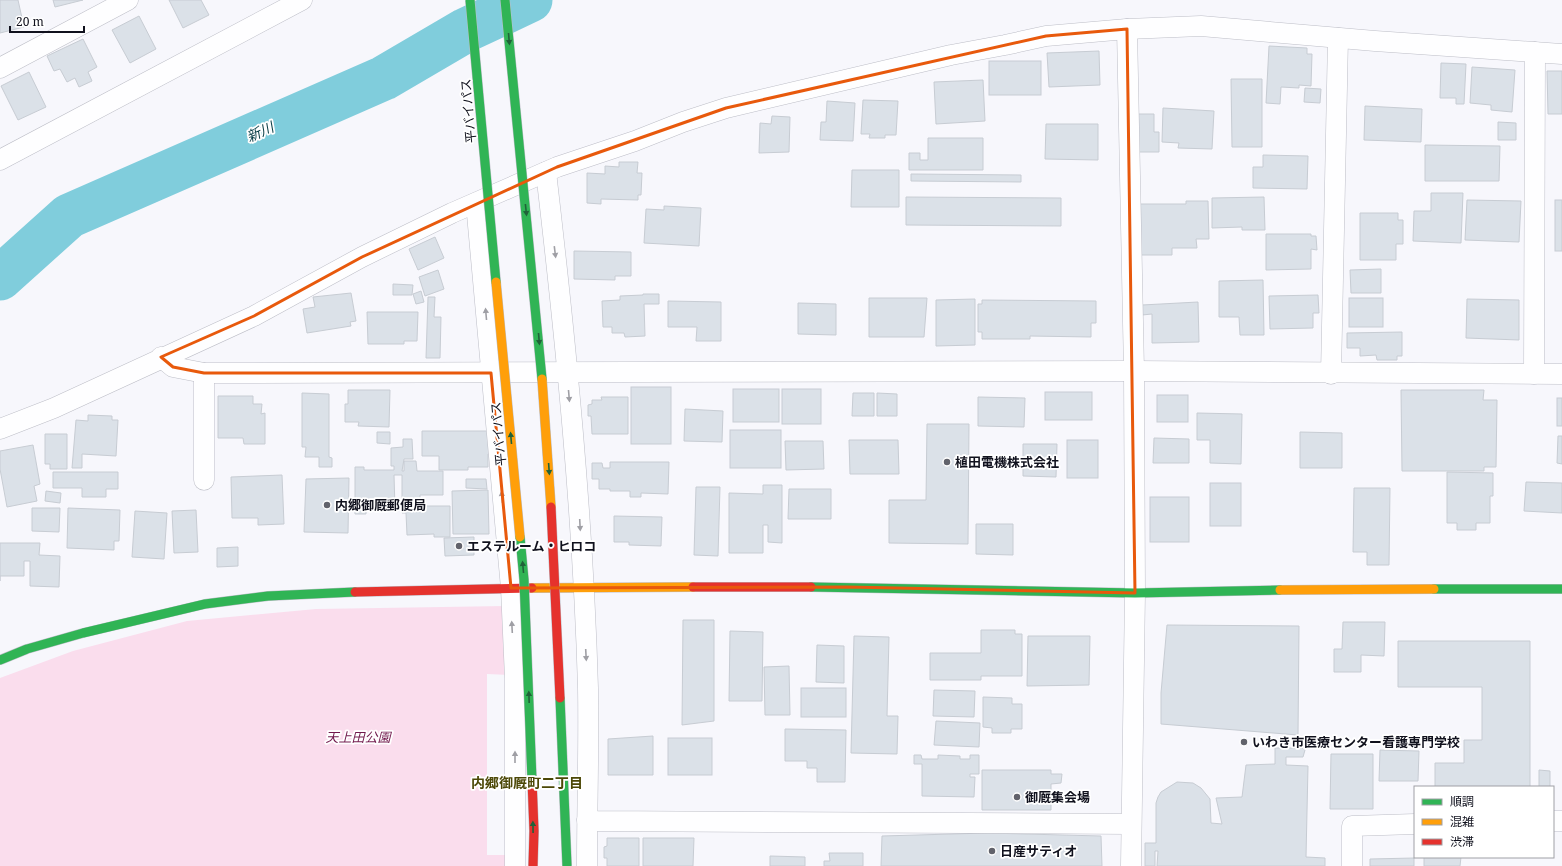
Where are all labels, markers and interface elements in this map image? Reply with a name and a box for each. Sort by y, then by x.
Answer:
scale bar [10,8,84,34]
text: 20 m [16,13,44,30]
one-way arrow [505,33,512,45]
street label: 平バイパス [456,78,480,144]
water label: 新川 [243,116,278,146]
one-way arrow [523,204,529,216]
one-way arrow [552,246,558,258]
one-way arrow [482,308,489,320]
one-way arrow [536,333,543,345]
one-way arrow [565,390,572,402]
street label: 平バイパス [486,401,510,467]
one-way arrow [508,432,514,444]
place label: 植田電機株式会社 [955,453,1059,471]
marker: 植田電機株式会社 [942,457,952,467]
one-way arrow [545,463,552,475]
one-way arrow [499,491,506,504]
place label: 内郷御厩郵便局 [335,496,426,514]
marker: 内郷御厩郵便局 [322,500,332,510]
one-way arrow [576,519,583,531]
place label: エステルーム・ヒロコ [467,537,597,555]
marker: エステルーム・ヒロコ [454,541,464,551]
one-way arrow [520,561,526,573]
one-way arrow [509,621,516,633]
one-way arrow [583,649,589,662]
one-way arrow [525,691,532,703]
park label: 天上田公園 [325,728,392,746]
place label: いわき市医療センター看護専門学校 [1252,733,1460,751]
marker: いわき市医療センター看護専門学校 [1239,737,1249,747]
one-way arrow [512,750,518,763]
district label: 内郷御厩町二丁目 [471,773,583,792]
legend [1414,786,1554,858]
place label: 御厩集会場 [1025,788,1090,806]
marker: 御厩集会場 [1012,792,1022,802]
text: 順調 [1450,793,1474,810]
text: 混雑 [1450,813,1474,830]
one-way arrow [530,821,537,833]
text: 渋滞 [1450,833,1474,850]
place label: 日産サティオ [1000,842,1077,860]
marker: 日産サティオ [987,846,997,856]

